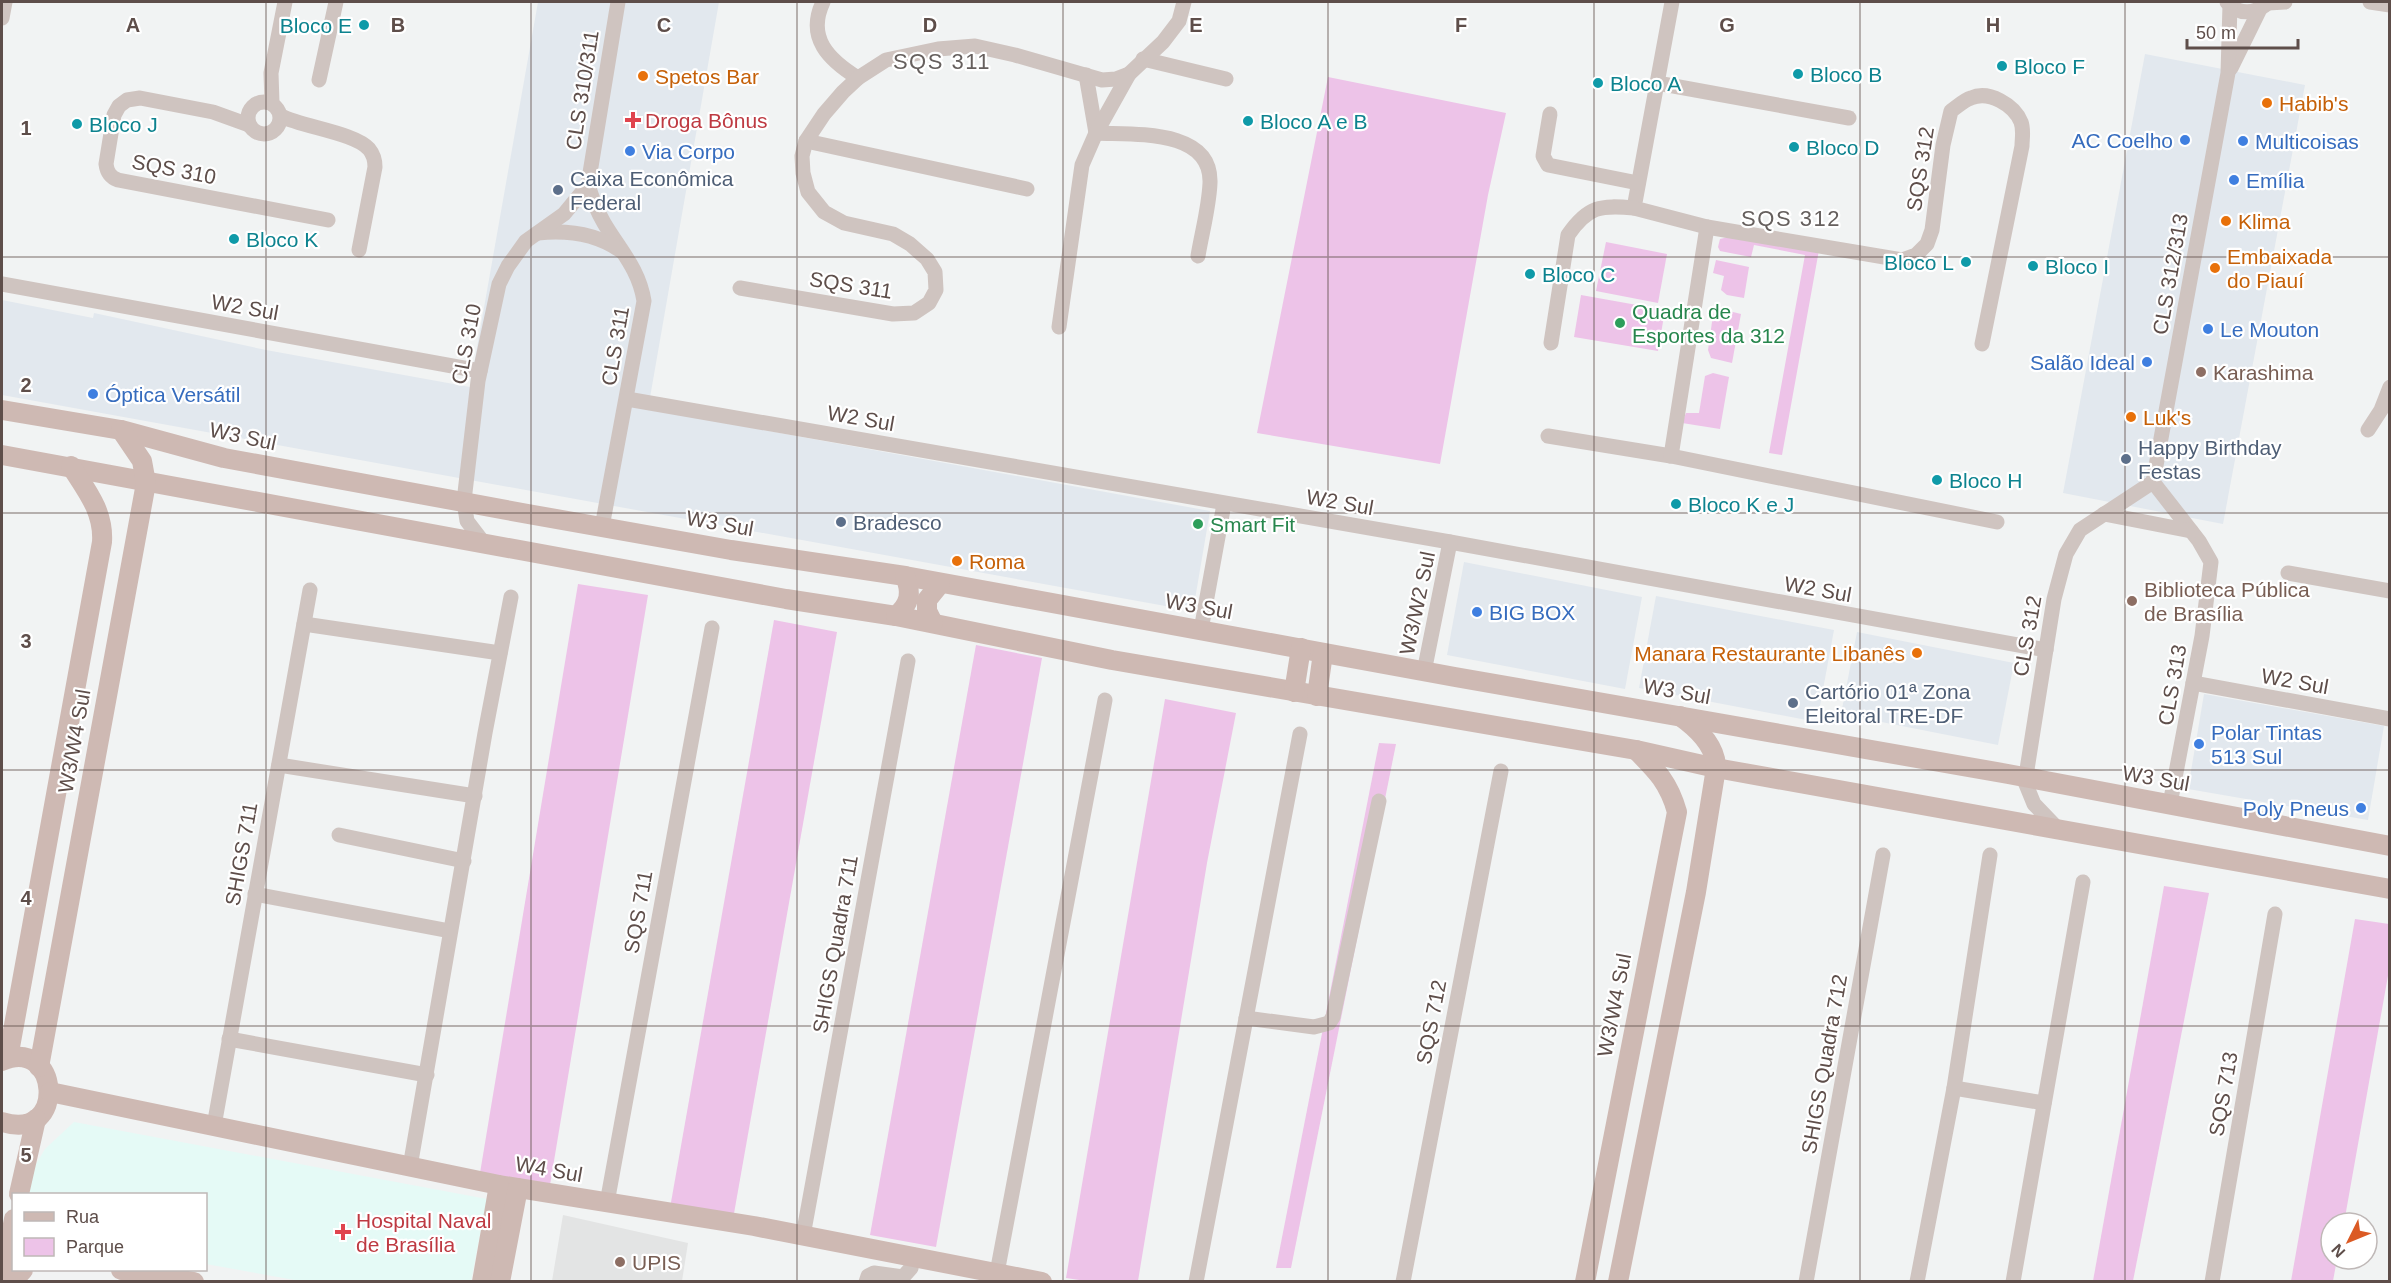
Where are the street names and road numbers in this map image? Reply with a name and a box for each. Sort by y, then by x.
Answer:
street label: CLS 310/311 [561,28,603,152]
street label: SQS 312 [1902,125,1938,213]
street label: SQS 310 [130,150,218,188]
street label: CLS 312/313 [2148,212,2192,336]
street label: SQS 311 [808,267,894,303]
street label: W2 Sul [210,290,280,324]
street label: CLS 310 [447,302,485,386]
street label: CLS 311 [597,305,633,387]
street label: W2 Sul [826,401,896,435]
street label: W3 Sul [208,418,278,454]
street label: W2 Sul [1305,485,1375,519]
street label: W3 Sul [685,506,755,540]
street label: W3/W2 Sul [1395,549,1439,657]
street label: W2 Sul [1783,572,1853,606]
street label: W3 Sul [1164,589,1234,623]
street label: CLS 312 [2009,594,2045,678]
street label: CLS 313 [2154,643,2190,727]
street label: W2 Sul [2260,664,2330,698]
street label: W3 Sul [1642,674,1712,708]
street label: W3/W4 Sul [54,687,94,795]
street label: W3 Sul [2121,761,2191,795]
street label: SHIGS 711 [221,800,261,908]
street label: SHIGS Quadra 711 [808,853,862,1035]
street label: SQS 711 [619,869,657,955]
street label: W3/W4 Sul [1593,951,1635,1059]
street label: SHIGS Quadra 712 [1797,972,1851,1156]
street label: SQS 712 [1412,978,1450,1066]
street label: SQS 713 [2204,1050,2242,1138]
street label: W4 Sul [514,1152,584,1186]

